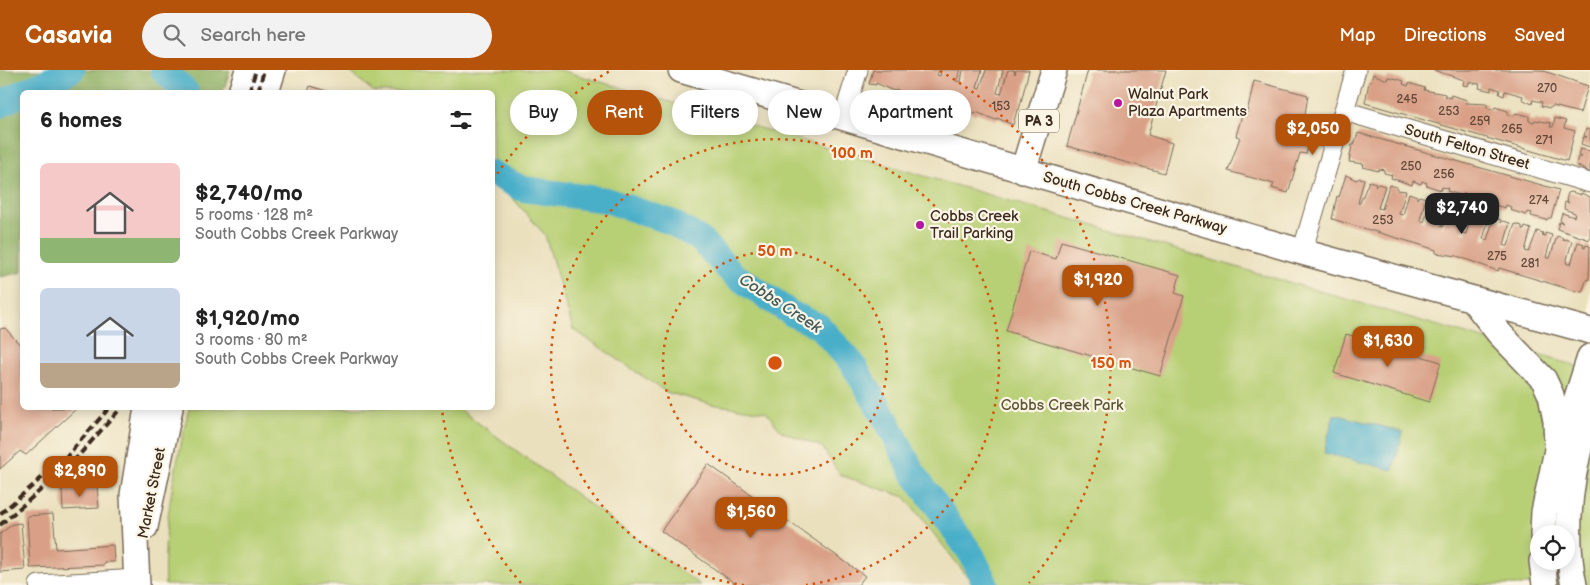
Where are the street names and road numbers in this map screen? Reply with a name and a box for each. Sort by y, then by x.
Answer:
road number: PA 3 [1019,110,1059,132]
street label: South Felton Street [1402,120,1532,174]
street label: South Cobbs Creek Parkway [1041,168,1229,238]
street label: Market Street [134,445,170,540]

